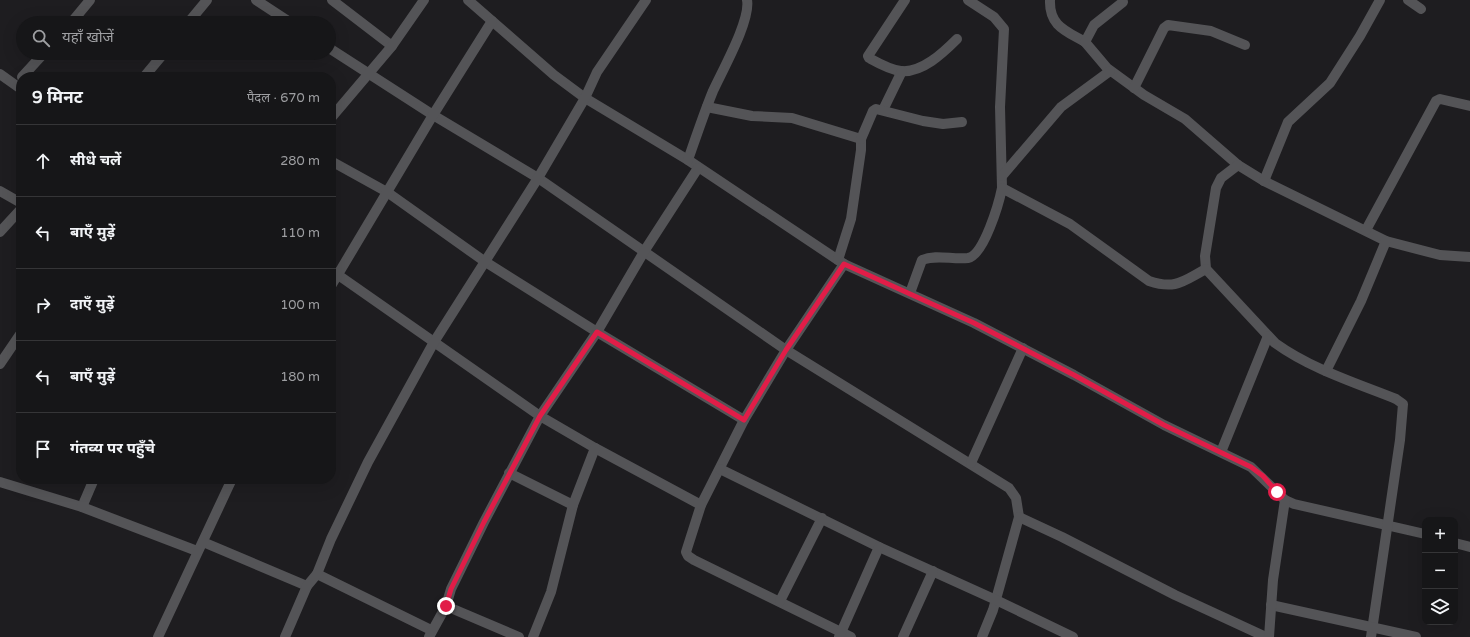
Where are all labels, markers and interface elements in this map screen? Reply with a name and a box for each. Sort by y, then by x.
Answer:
search box [16,16,336,60]
icon: search [30,27,52,49]
text: यहाँ खोजें [62,28,114,46]
text: 9 मिनट [32,87,83,108]
text: पैदल · 670 m [247,90,320,106]
icon: ahead [32,150,54,172]
text: सीधे चलें [70,151,121,169]
text: 280 m [280,153,320,169]
icon: left [32,222,54,244]
text: बाएँ मुड़ें [70,223,115,241]
text: 110 m [280,225,320,241]
icon: right [32,294,54,316]
text: दाएँ मुड़ें [70,295,114,313]
text: 100 m [280,297,320,313]
icon: left [32,366,54,388]
text: बाएँ मुड़ें [70,367,115,385]
text: 180 m [280,369,320,385]
icon: arrive [32,438,54,460]
text: गंतव्य पर पहुँचे [70,439,155,457]
route start [1268,483,1286,501]
map controls [1422,517,1458,625]
button: + [1422,517,1458,553]
button: − [1422,553,1458,589]
button: layers [1422,589,1458,625]
route end [437,597,455,615]

